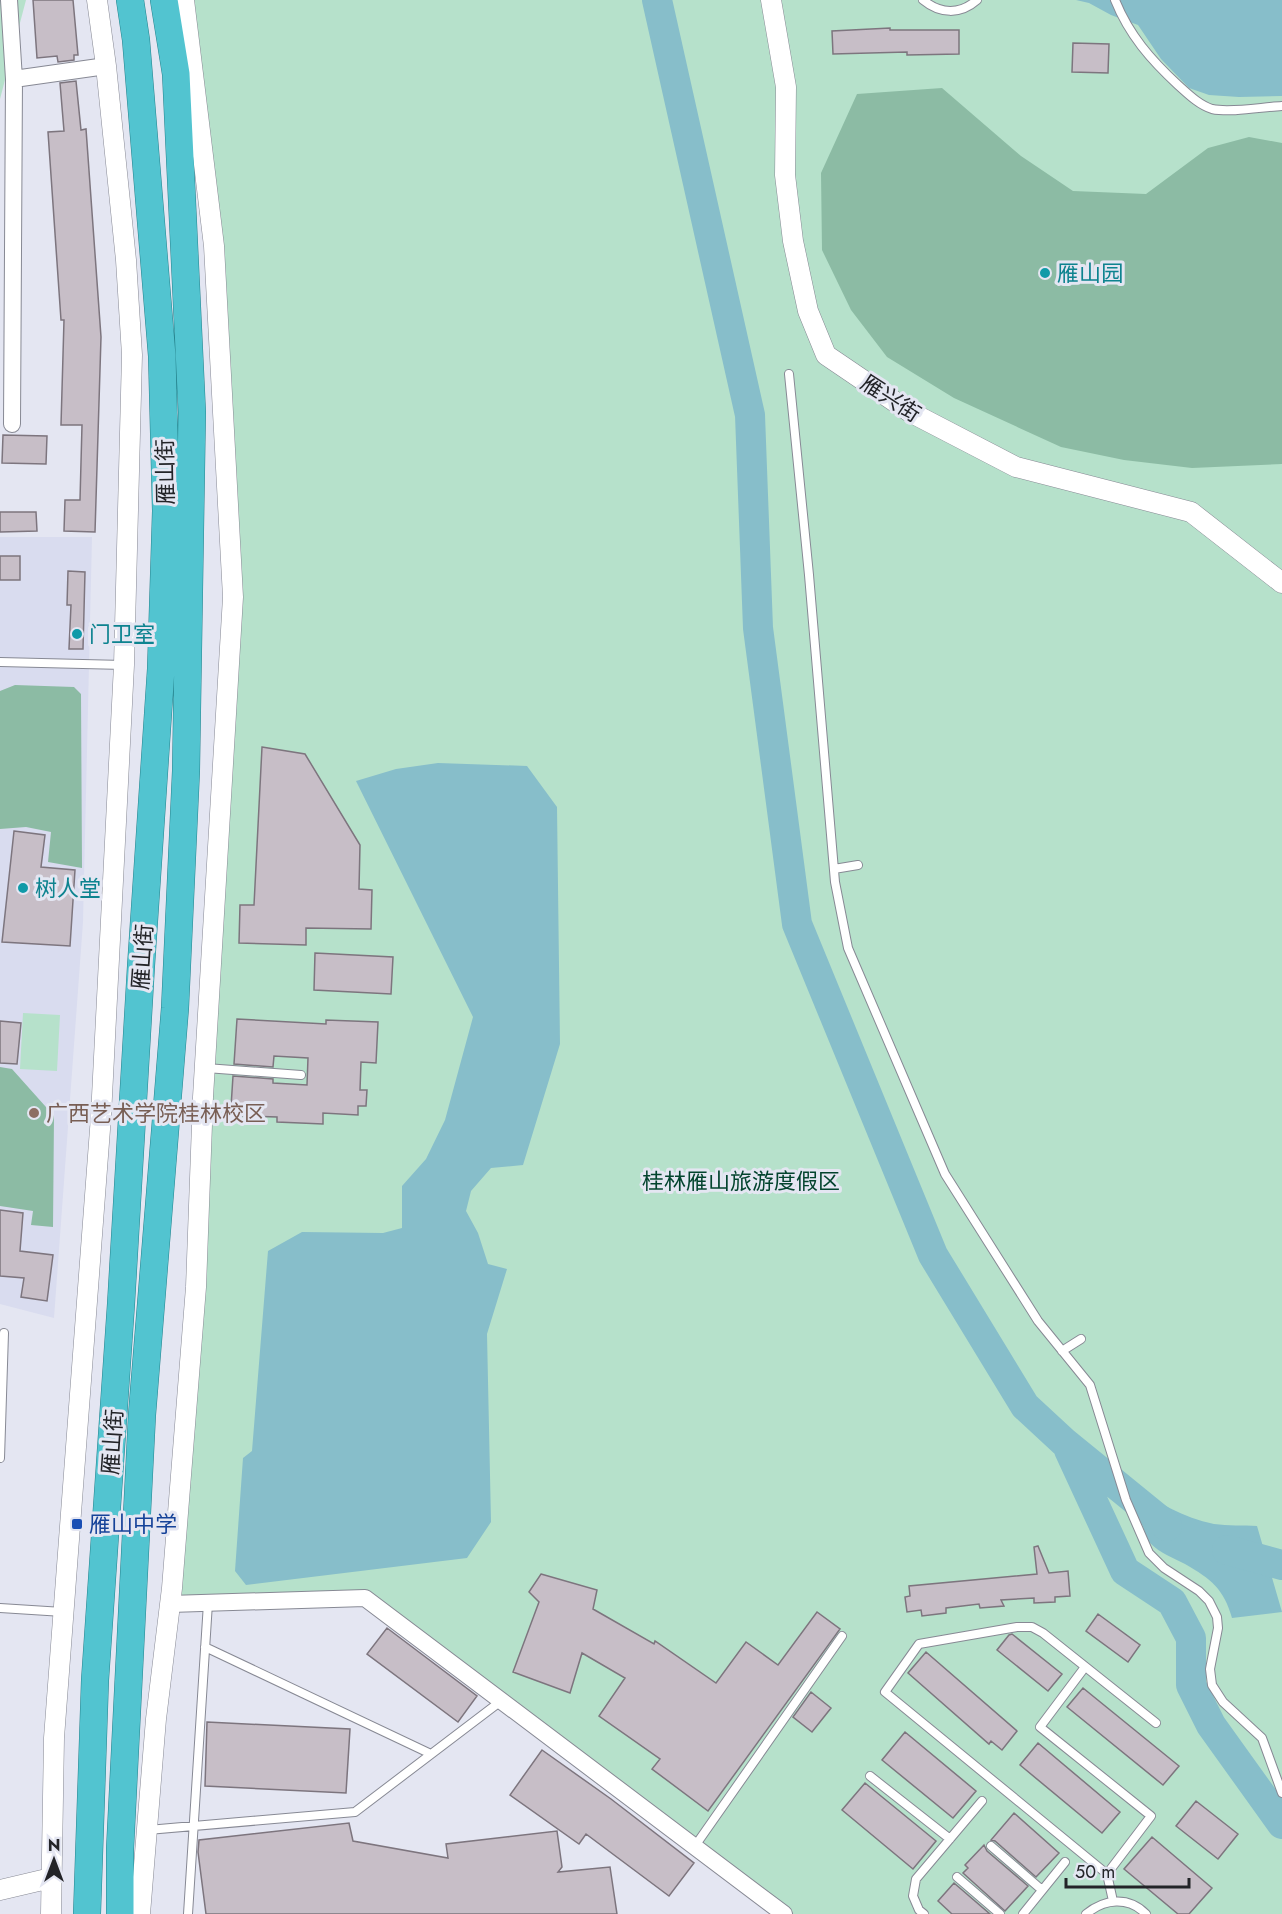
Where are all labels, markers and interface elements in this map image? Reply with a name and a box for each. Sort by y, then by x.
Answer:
place label: 雁山园 [1057,257,1123,289]
marker: 雁山园 [1038,266,1052,280]
street label: 雁兴街 [855,367,927,429]
street label: 雁山街 [148,439,182,505]
place label: 门卫室 [89,618,155,650]
marker: 门卫室 [70,627,84,641]
place label: 树人堂 [35,872,101,904]
marker: 树人堂 [16,881,30,895]
street label: 雁山街 [124,923,160,991]
place label: 广西艺术学院桂林校区 [46,1097,266,1129]
marker: 广西艺术学院桂林校区 [27,1106,41,1120]
park label: 桂林雁山旅游度假区 [642,1165,840,1197]
street label: 雁山街 [94,1408,130,1476]
place label: 雁山中学 [89,1508,177,1540]
marker: 雁山中学 [70,1517,84,1531]
north arrow [24,1830,84,1890]
text: N [48,1834,60,1857]
scale bar [1066,1851,1189,1889]
text: 50 m [1075,1859,1115,1885]

